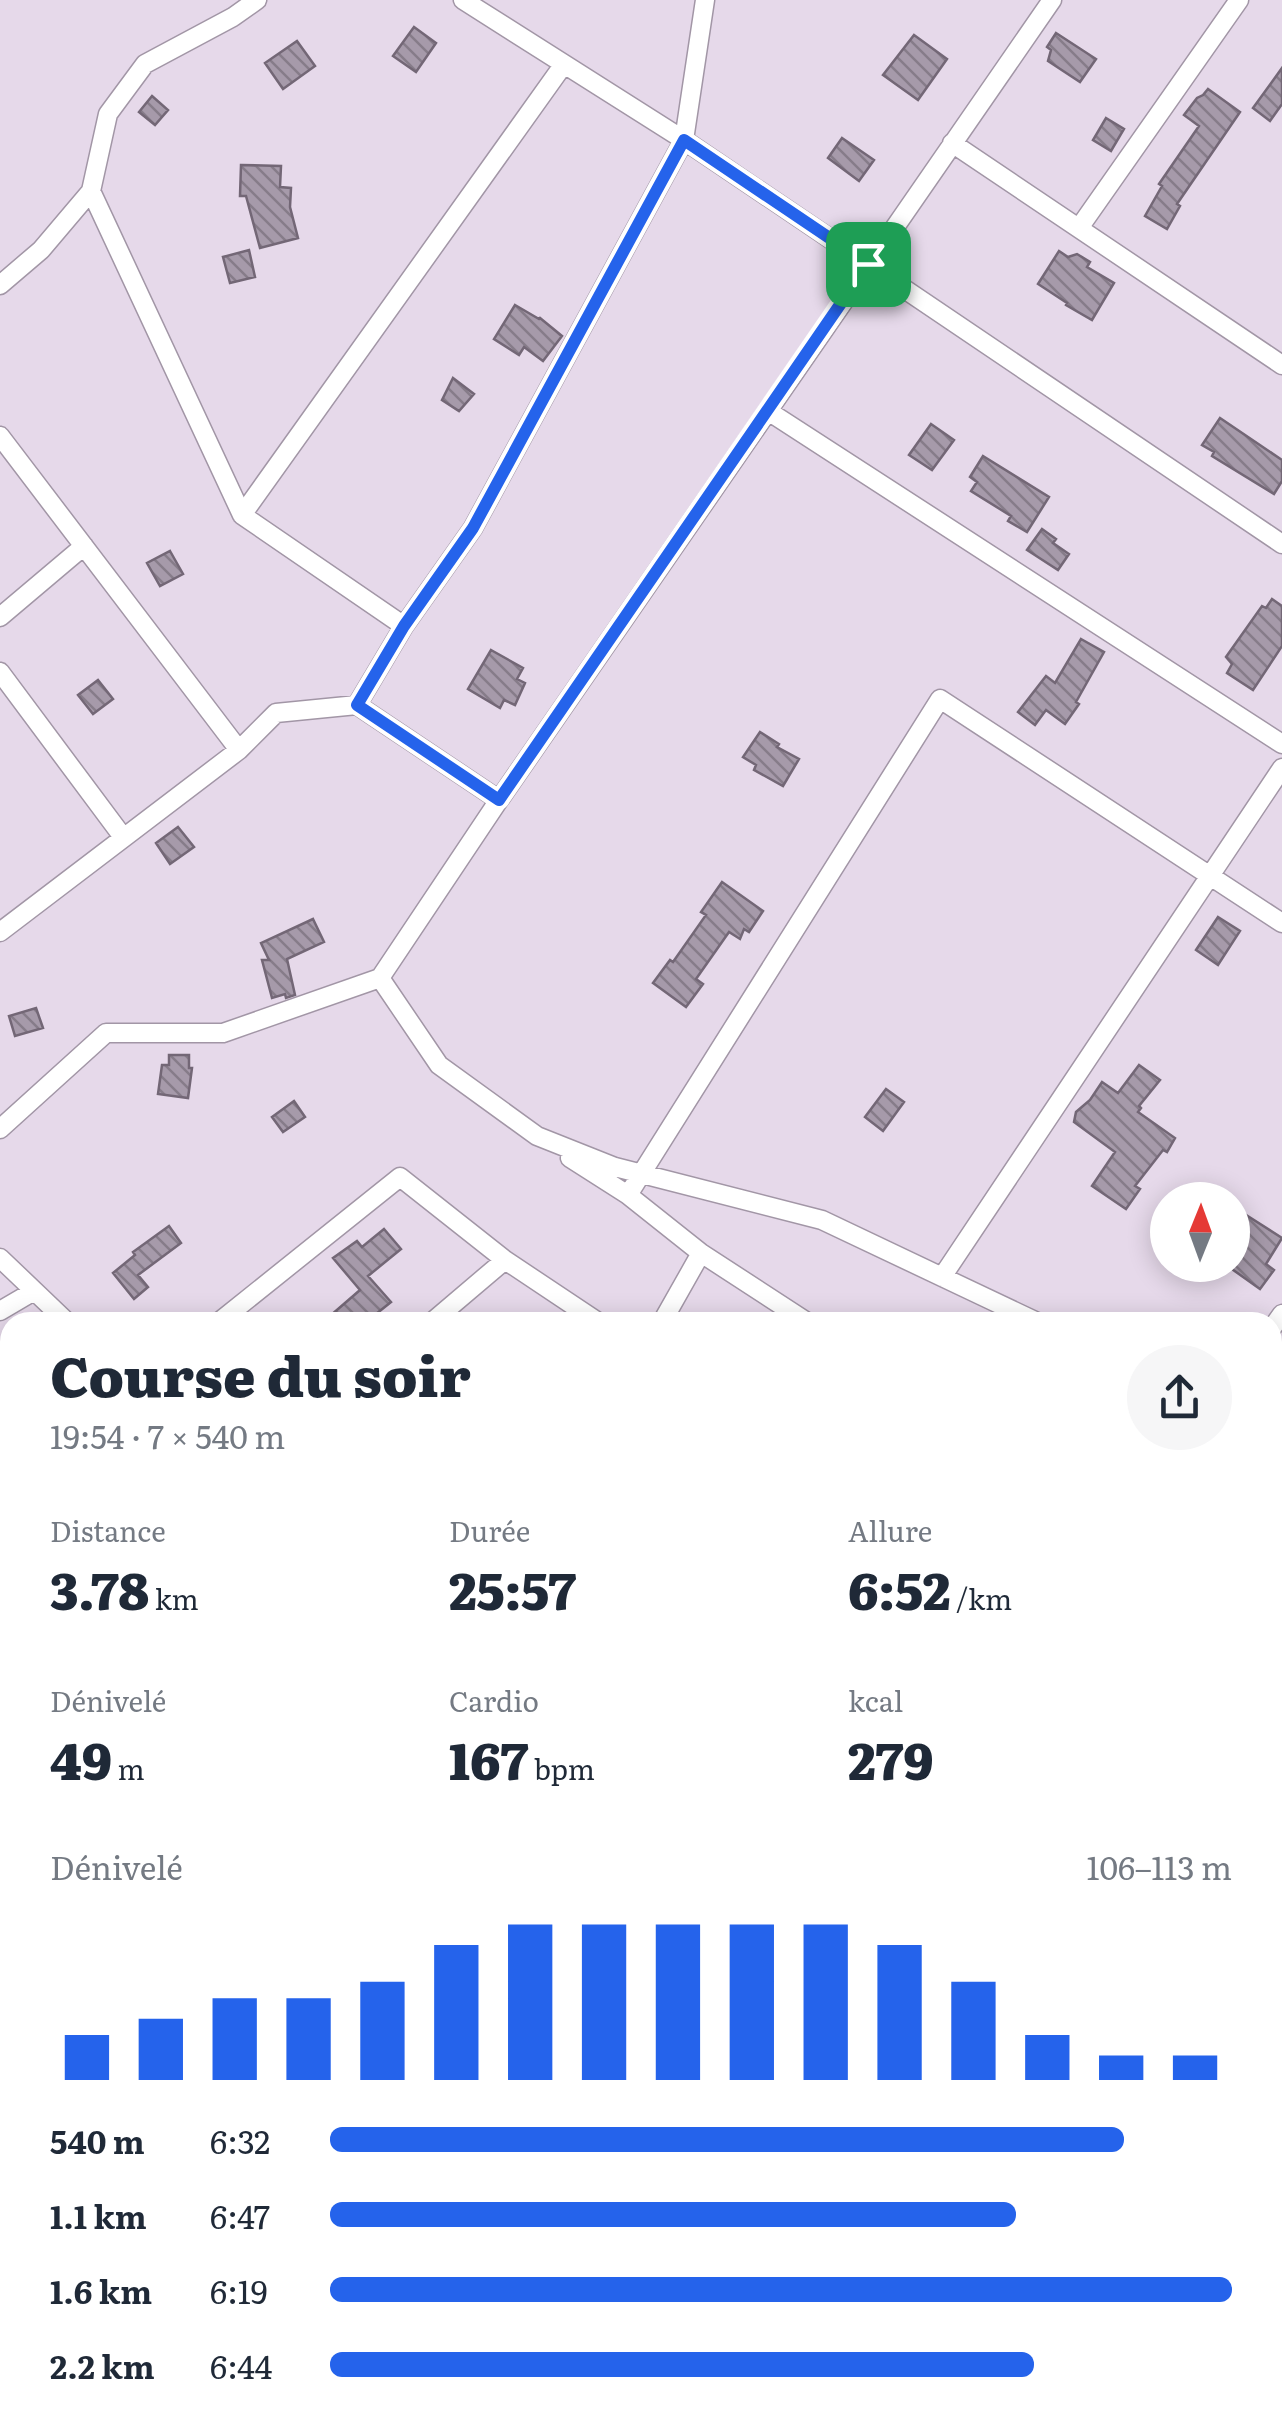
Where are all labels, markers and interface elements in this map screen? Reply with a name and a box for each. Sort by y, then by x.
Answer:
pin [826,222,911,307]
icon: arrive [841,237,896,292]
north arrow [1150,1182,1250,1282]
map controls [1150,1182,1250,1282]
text: Course du soir [50,1332,471,1414]
button: share [1127,1345,1232,1450]
text: 19:54 · 7 × 540 m [50,1411,285,1459]
text: Distance [50,1509,166,1551]
text: Durée [449,1509,530,1551]
text: Allure [848,1509,932,1551]
text: 3.78 [50,1551,149,1625]
text: 25:57 [449,1551,576,1625]
text: 6:52 [848,1551,950,1625]
text: km [149,1577,199,1619]
text: /km [950,1577,1012,1619]
text: Dénivelé [50,1679,166,1721]
text: Cardio [449,1679,539,1721]
text: kcal [848,1679,903,1721]
text: 49 [50,1721,112,1795]
text: 167 [449,1721,528,1795]
text: 279 [848,1721,934,1795]
text: m [112,1747,145,1789]
text: bpm [528,1747,595,1789]
text: Dénivelé [50,1842,183,1890]
text: 106–113 m [1086,1842,1232,1890]
text: 540 m [50,2116,145,2164]
text: 6:32 [210,2116,270,2164]
text: 1.1 km [50,2191,147,2239]
text: 6:47 [210,2191,270,2239]
text: 1.6 km [50,2266,152,2314]
text: 6:19 [210,2266,268,2314]
text: 2.2 km [50,2341,155,2389]
text: 6:44 [210,2341,272,2389]

